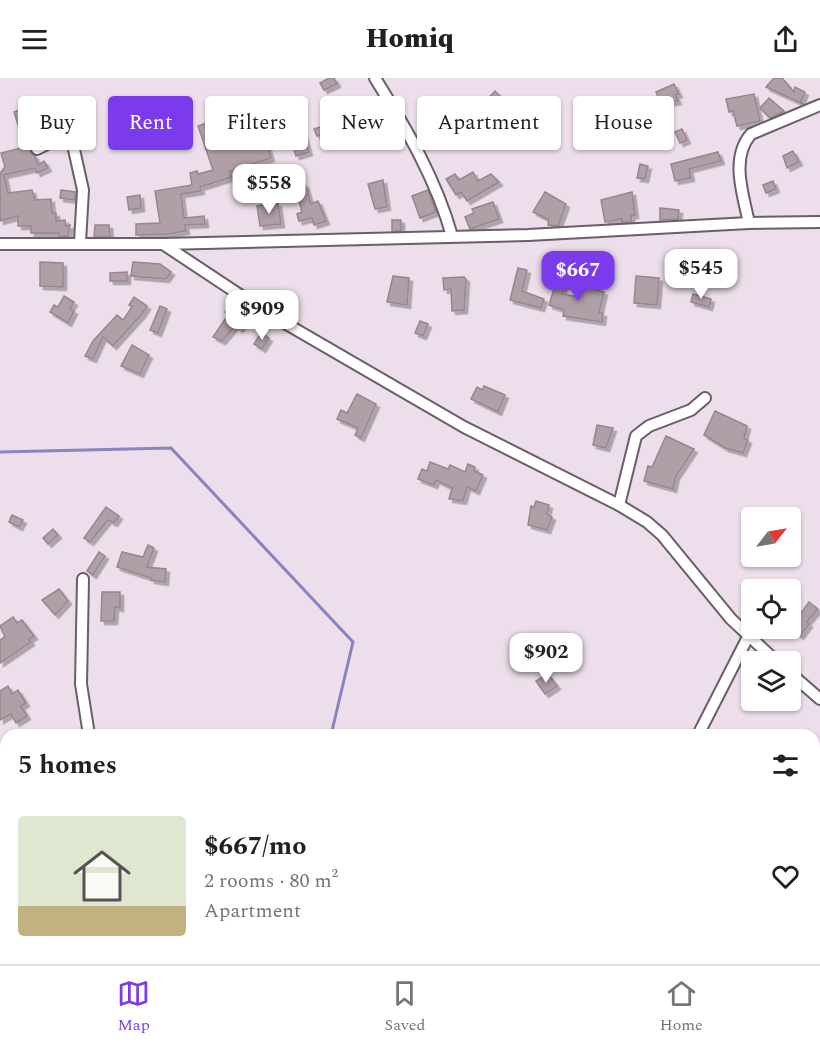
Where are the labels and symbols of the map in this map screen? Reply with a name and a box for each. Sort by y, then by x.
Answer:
pin: $558 [233,164,305,215]
pin: $545 [665,249,737,300]
pin: $667 [542,251,614,302]
pin: $909 [226,290,298,341]
north arrow [741,507,801,567]
pin: $902 [510,633,582,684]

